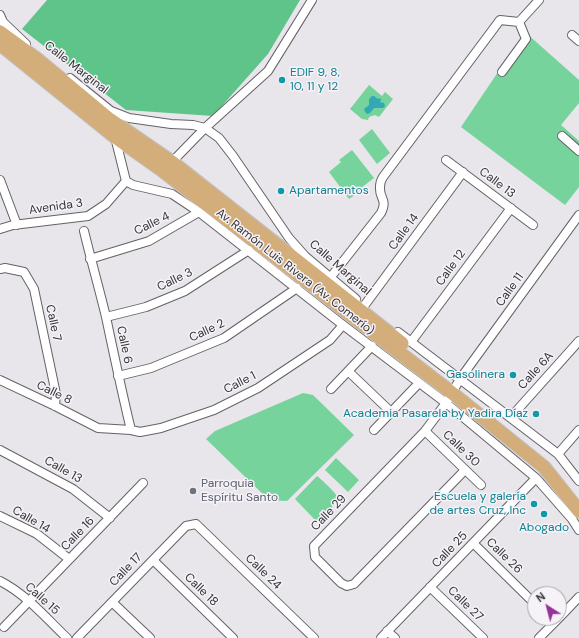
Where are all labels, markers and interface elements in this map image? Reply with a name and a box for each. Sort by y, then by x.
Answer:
street label: Calle Marginal [41,39,111,97]
place label: EDIF 9, 8, 10, 11 y 12 [290,66,340,94]
marker: EDIF 9, 8, 10, 11 y 12 [277,75,287,85]
street label: Calle 13 [476,165,518,201]
place label: Apartamentos [289,184,369,198]
marker: Apartamentos [276,186,286,196]
street label: Avenida 3 [28,196,84,218]
street label: Av. Ramón Luis Rivera (Av. Comerío) [213,206,377,338]
street label: Calle 4 [132,209,172,239]
street label: Calle 14 [386,211,422,253]
street label: Calle Marginal [306,237,374,299]
street label: Calle 12 [433,247,469,289]
street label: Calle 3 [155,265,195,295]
street label: Calle 11 [493,270,527,310]
street label: Calle 7 [42,303,64,343]
street label: Calle 2 [187,317,227,345]
street label: Calle 6 [113,325,135,365]
street label: Calle 6A [515,349,557,393]
place label: Gasolinera [446,368,505,382]
street label: Calle 1 [221,369,259,397]
marker: Gasolinera [508,370,518,380]
street label: Calle 8 [34,378,74,408]
place label: Academia Pasarela by Yadira Díaz [343,407,528,421]
marker: Academia Pasarela by Yadira Díaz [531,409,541,419]
street label: Calle 30 [440,428,482,470]
street label: Calle 13 [42,453,84,487]
place label: Parroquia Espíritu Santo [201,477,278,505]
marker: Parroquia Espíritu Santo [188,486,198,496]
place label: Escuela y galería de artes Cruz, Inc [430,490,526,518]
street label: Calle 29 [308,492,350,534]
marker: Escuela y galería de artes Cruz, Inc [529,499,539,509]
street label: Calle 14 [9,503,53,537]
marker: Abogado [539,509,549,519]
street label: Calle 16 [58,514,98,554]
place label: Abogado [519,521,569,535]
street label: Calle 25 [429,529,471,571]
street label: Calle 26 [483,535,525,577]
street label: Calle 17 [107,550,145,590]
street label: Calle 24 [242,551,284,593]
street label: Calle 18 [181,570,221,610]
street label: Calle 15 [22,580,62,618]
street label: Calle 27 [444,584,486,624]
north arrow [527,586,567,626]
text: N [533,589,548,605]

